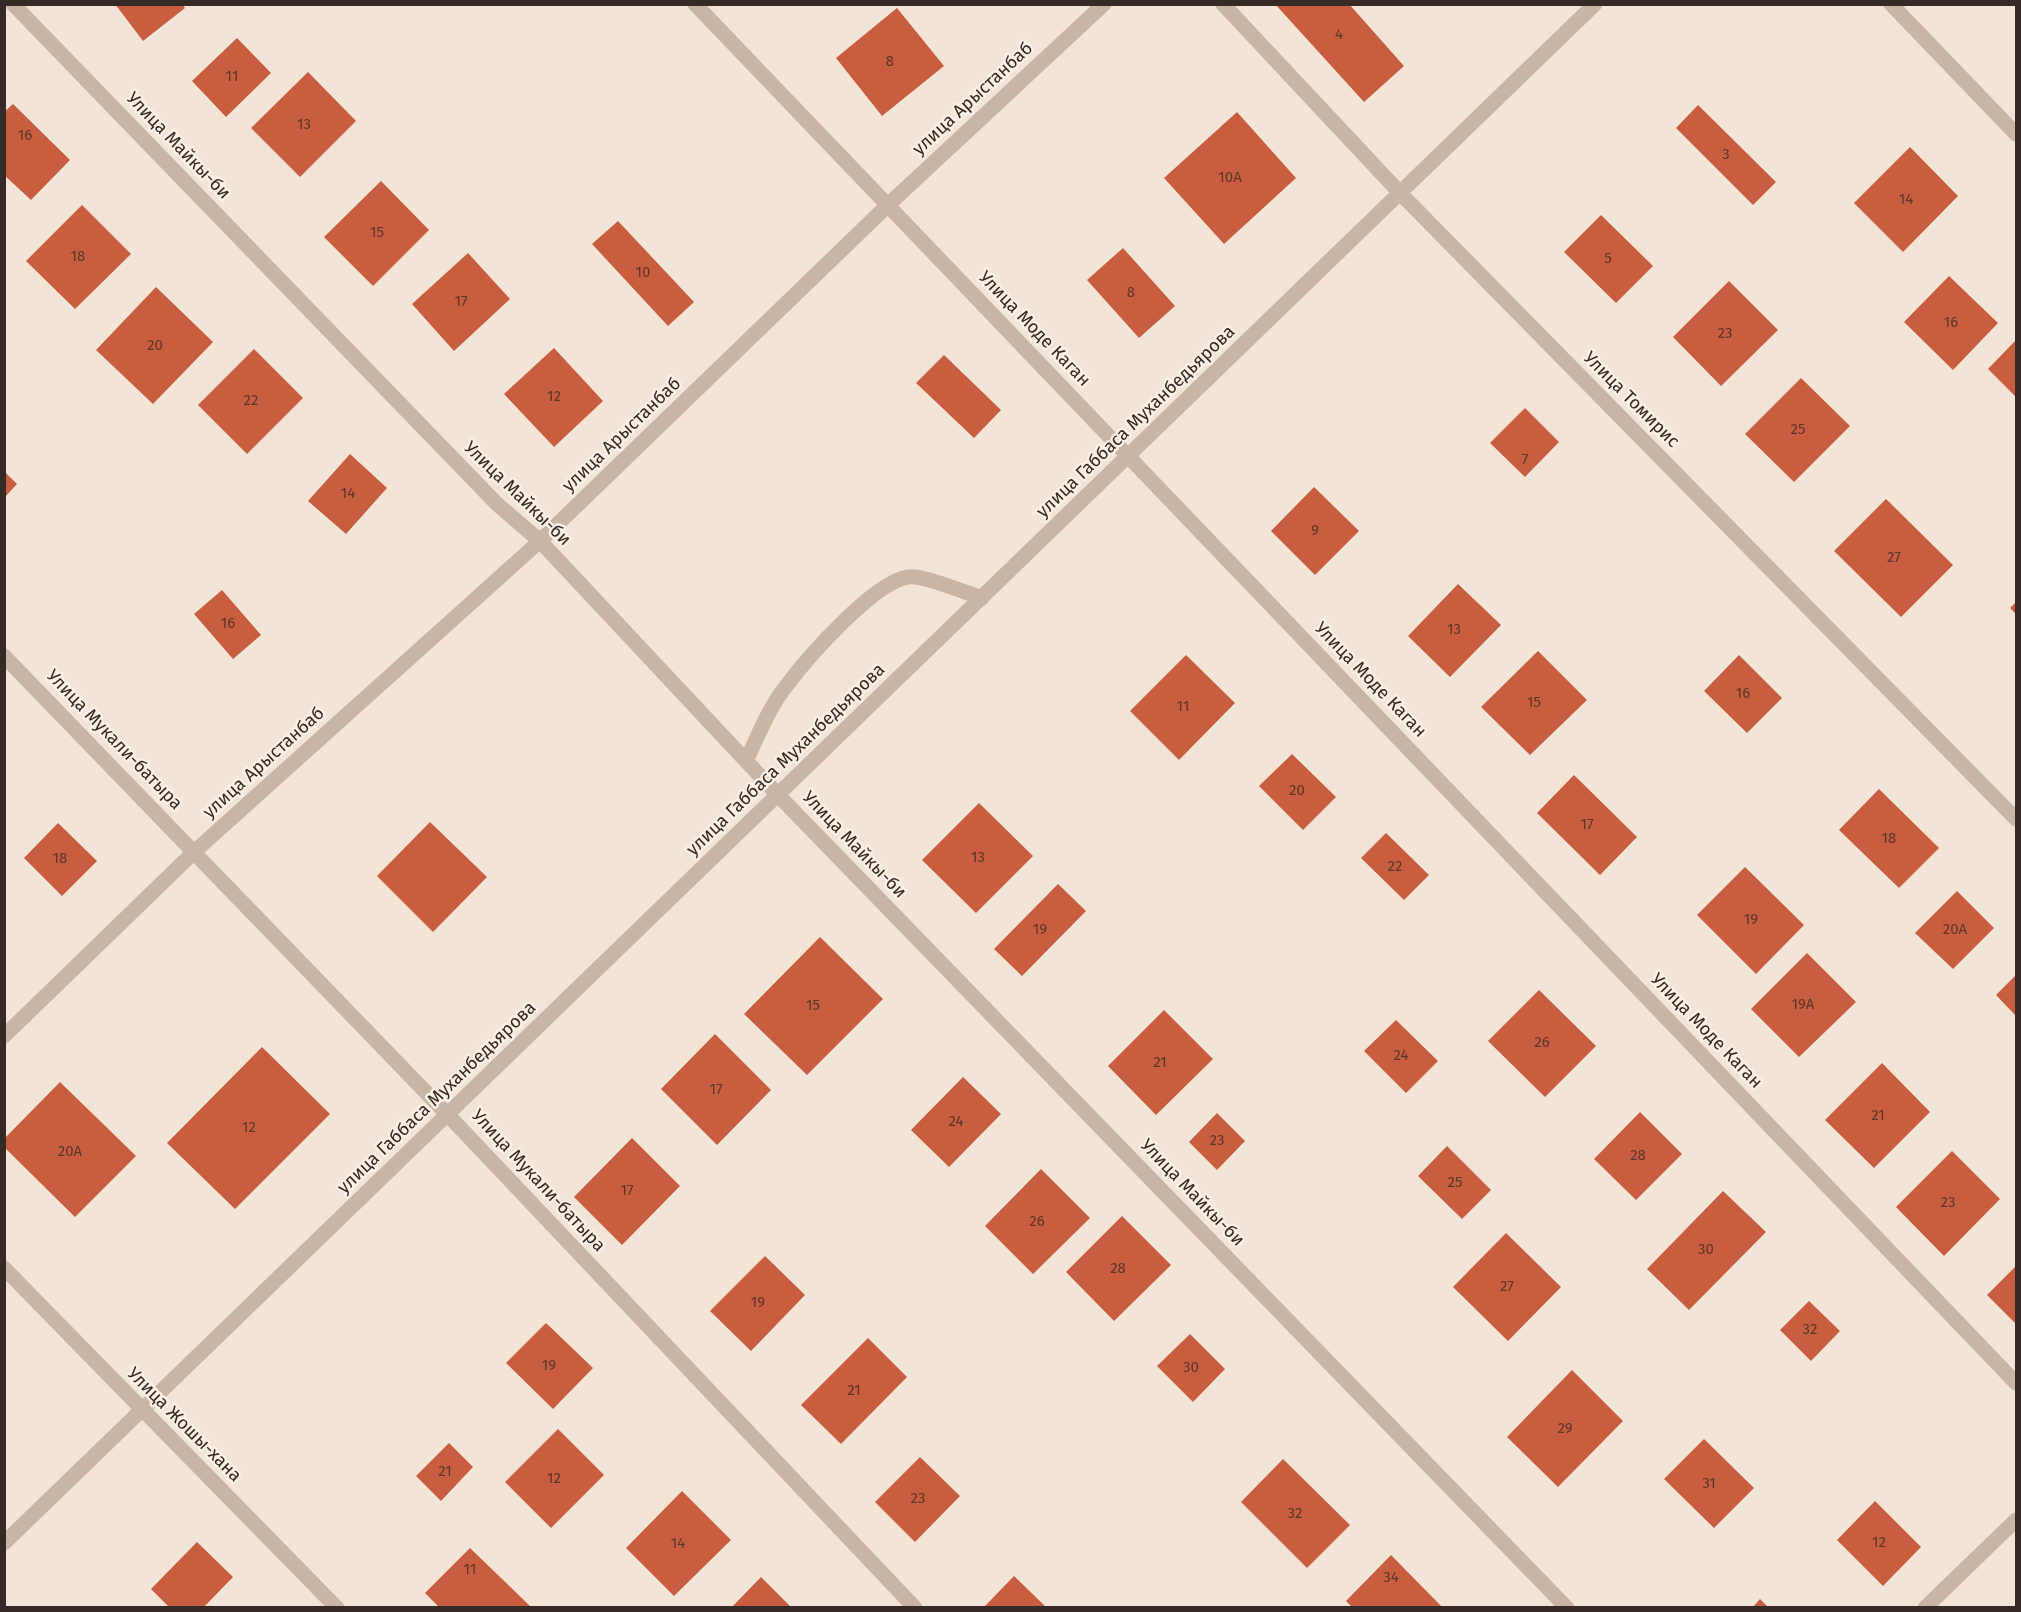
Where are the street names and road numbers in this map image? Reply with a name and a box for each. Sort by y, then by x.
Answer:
street label: улица Арыстанбаб [909,38,1037,160]
street label: Улица Майкы-би [121,88,235,204]
street label: Улица Моде Каган [974,267,1094,391]
street label: улица Габбаса Муханбедьярова [1032,321,1240,523]
street label: Улица Томирис [1579,348,1683,452]
street label: улица Арыстанбаб [558,373,686,497]
street label: Улица Майкы-би [459,437,575,551]
street label: Улица Моде Каган [1310,618,1430,742]
street label: улица Габбаса Муханбедьярова [682,659,890,861]
street label: Улица Мукали-батыра [41,665,187,815]
street label: улица Арыстанбаб [199,703,329,823]
street label: Улица Майкы-би [797,787,911,903]
street label: Улица Моде Каган [1646,969,1766,1093]
street label: улица Габбаса Муханбедьярова [333,997,541,1199]
street label: Улица Мукали-батыра [466,1105,610,1257]
street label: Улица Майкы-би [1135,1135,1249,1251]
street label: Улица Жошы-хана [122,1363,246,1487]

